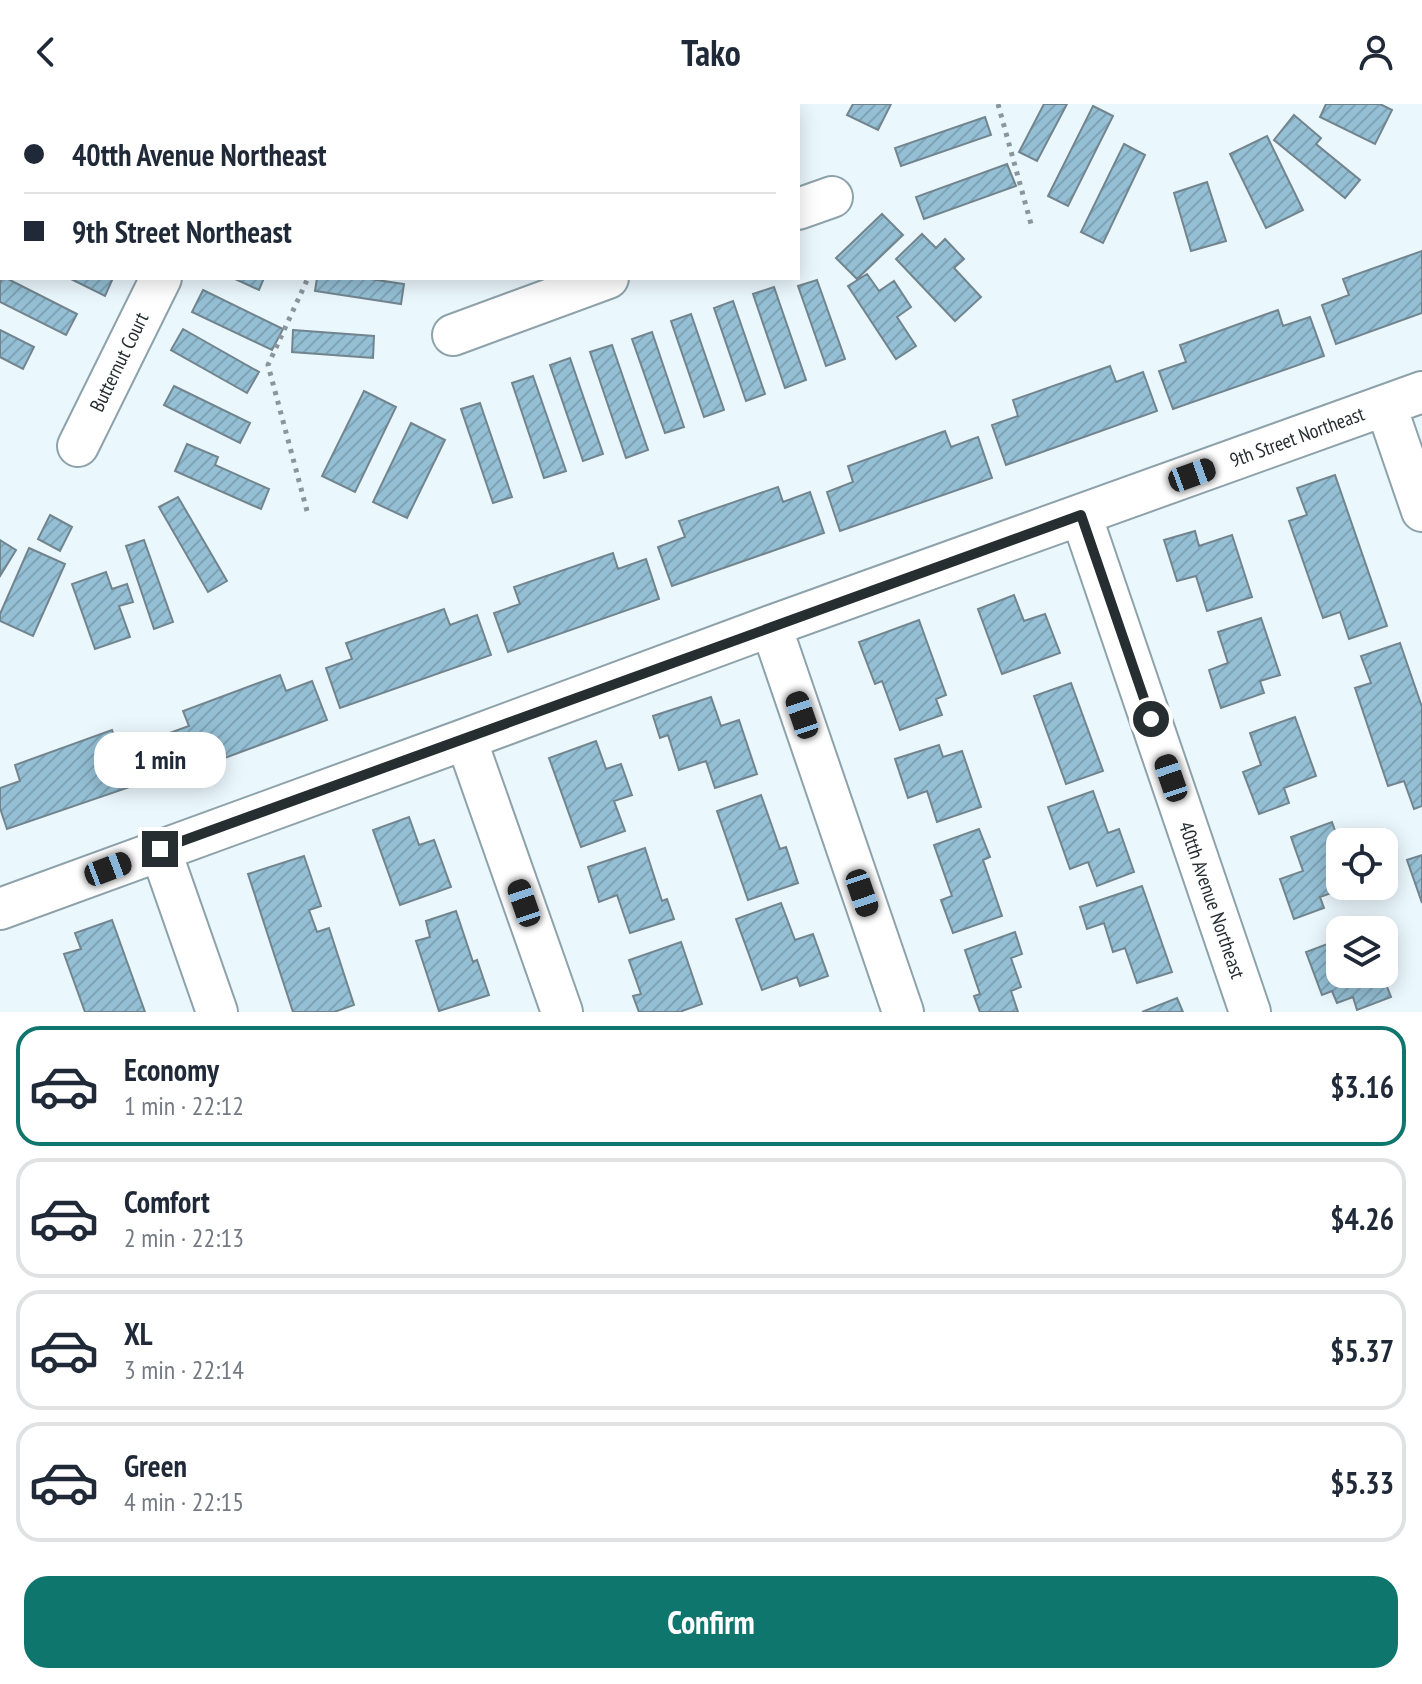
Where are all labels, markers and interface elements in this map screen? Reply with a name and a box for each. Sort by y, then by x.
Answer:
text: Tako [681,29,741,76]
icon: back [24,30,68,74]
icon: person [1354,30,1398,74]
text: 40tth Avenue Northeast [72,135,326,174]
text: 9th Street Northeast [72,212,292,251]
street label: Butternut Court [84,308,154,416]
street label: 9th Street Northeast [1226,400,1368,473]
car [1165,456,1219,494]
car [783,688,821,742]
route start [1133,701,1169,737]
callout: 1 min [94,733,226,789]
text: 1 min [134,743,186,776]
car [1152,751,1190,805]
street label: 40tth Avenue Northeast [1173,818,1251,982]
map controls [1326,828,1398,988]
button: locate [1326,828,1398,900]
route end [142,831,178,867]
car [81,849,135,889]
car [843,866,881,920]
car [505,876,543,930]
button: layers [1326,916,1398,988]
icon: car [28,1050,100,1122]
text: Economy [124,1050,219,1089]
text: $3.16 [1330,1067,1394,1106]
text: 1 min · 22:12 [124,1089,244,1122]
icon: car [28,1182,100,1254]
text: Comfort [124,1182,210,1221]
text: $4.26 [1330,1199,1394,1238]
text: 2 min · 22:13 [124,1221,244,1254]
icon: car [28,1314,100,1386]
text: XL [124,1314,153,1353]
text: $5.37 [1330,1331,1394,1370]
text: 3 min · 22:14 [124,1353,244,1386]
icon: car [28,1446,100,1518]
text: Green [124,1446,187,1485]
text: $5.33 [1330,1463,1394,1502]
text: 4 min · 22:15 [124,1485,244,1518]
button: Confirm [24,1576,1398,1668]

